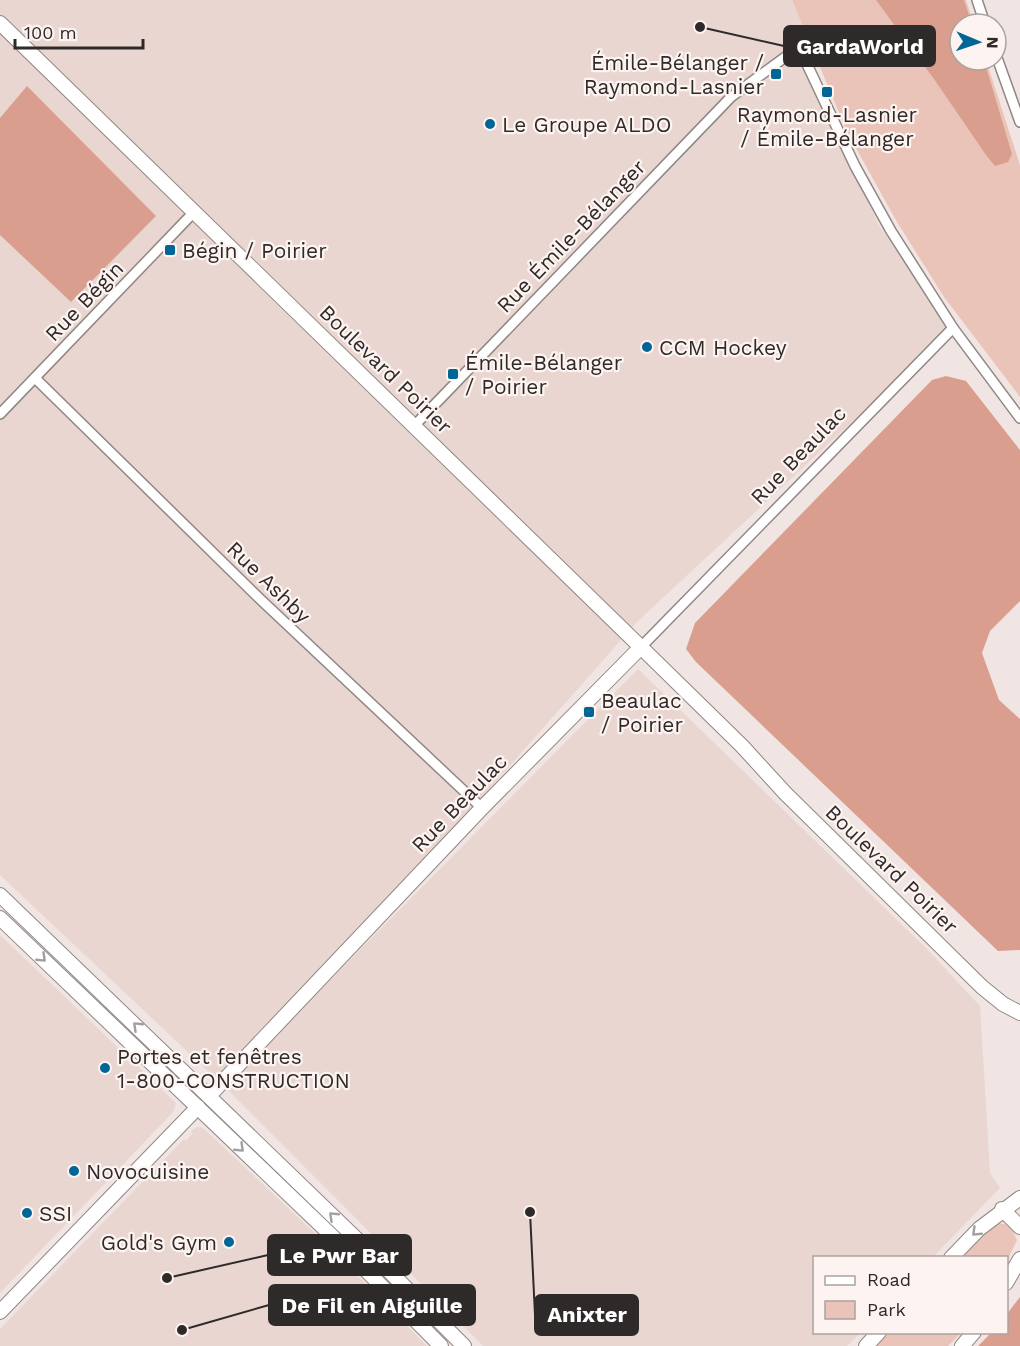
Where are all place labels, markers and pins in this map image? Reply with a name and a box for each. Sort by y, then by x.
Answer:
callout: GardaWorld [784,26,935,66]
place label: Émile-Bélanger / Raymond-Lasnier [584,50,764,99]
marker: Émile-Bélanger / Raymond-Lasnier [769,67,783,81]
marker: Raymond-Lasnier / Émile-Bélanger [820,85,834,99]
place label: Raymond-Lasnier / Émile-Bélanger [737,102,918,151]
place label: Le Groupe ALDO [502,112,671,137]
marker: Le Groupe ALDO [483,117,497,131]
place label: Bégin / Poirier [182,238,327,263]
marker: Bégin / Poirier [163,243,177,257]
place label: CCM Hockey [659,335,787,360]
marker: CCM Hockey [640,340,654,354]
place label: Émile-Bélanger / Poirier [465,350,623,399]
marker: Émile-Bélanger / Poirier [446,367,460,381]
place label: Beaulac / Poirier [601,688,683,737]
marker: Beaulac / Poirier [582,705,596,719]
place label: Portes et fenêtres 1-800-CONSTRUCTION [117,1044,350,1093]
marker: Portes et fenêtres 1-800-CONSTRUCTION [98,1061,112,1075]
place label: Novocuisine [86,1159,209,1184]
marker: Novocuisine [67,1164,81,1178]
place label: SSI [39,1201,72,1226]
marker: SSI [20,1206,34,1220]
place label: Gold's Gym [101,1230,217,1255]
marker: Gold's Gym [222,1235,236,1249]
callout: Le Pwr Bar [268,1235,411,1275]
callout: De Fil en Aiguille [269,1285,475,1325]
callout: Anixter [535,1295,638,1335]

